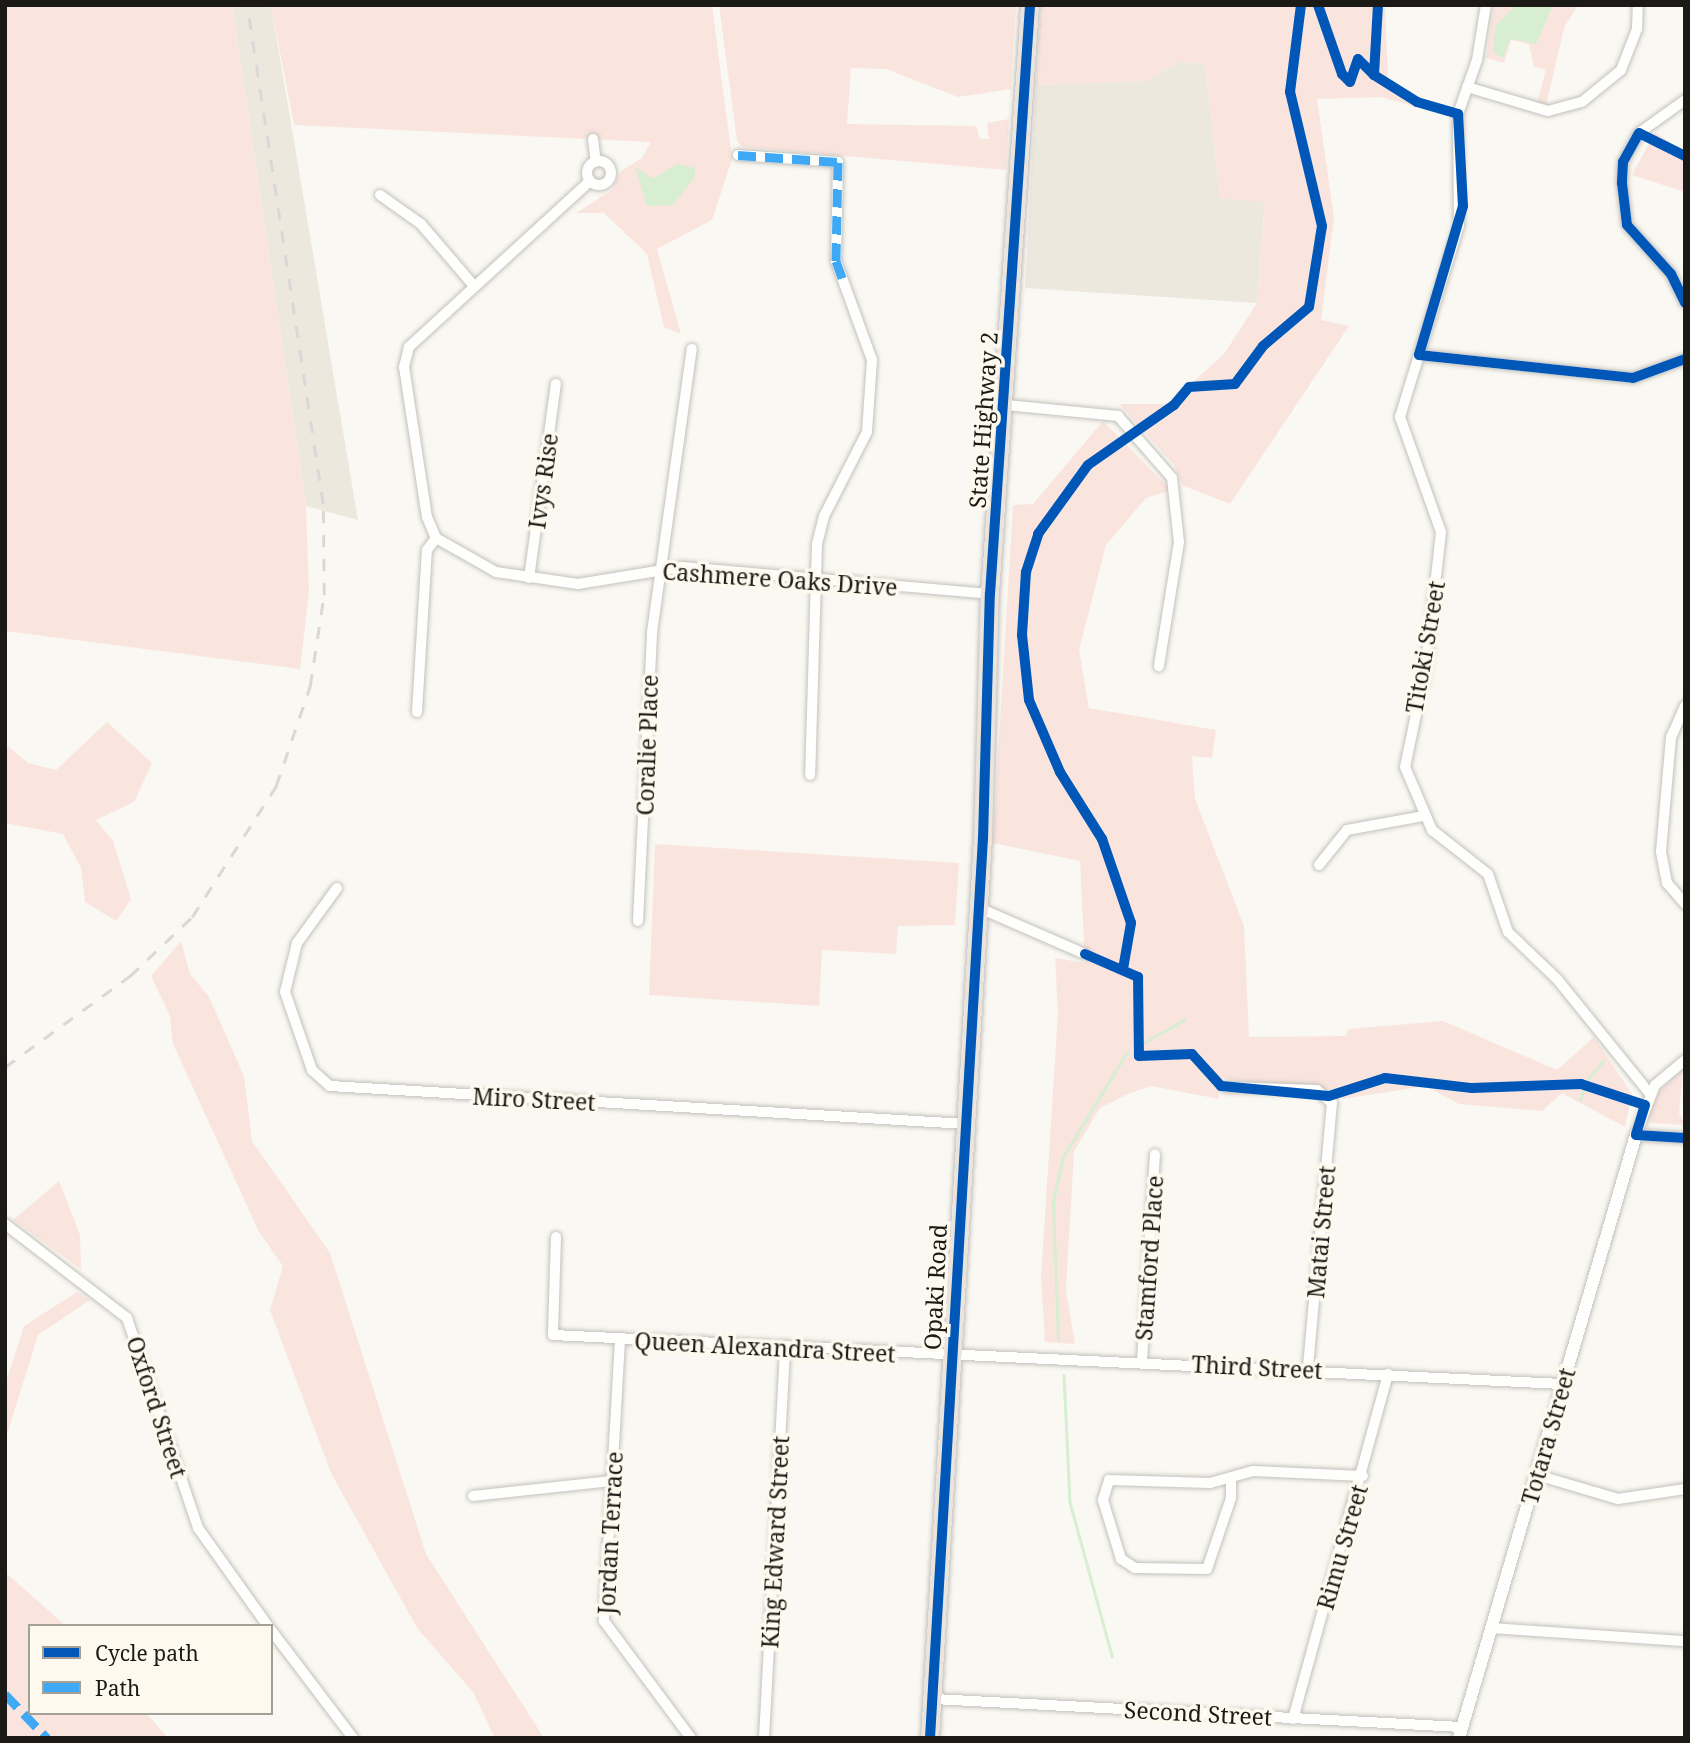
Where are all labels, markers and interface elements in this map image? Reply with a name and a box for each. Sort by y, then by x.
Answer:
street label: State Highway 2 [963,331,1003,509]
street label: Ivys Rise [523,431,563,531]
street label: Cashmere Oaks Drive [662,557,898,601]
street label: Titoki Street [1400,579,1450,715]
street label: Coralie Place [631,674,663,816]
street label: Miro Street [472,1082,596,1116]
street label: Matai Street [1301,1165,1341,1299]
street label: Stamford Place [1129,1174,1169,1342]
street label: Opaki Road [918,1223,952,1351]
street label: Queen Alexandra Street [634,1326,896,1368]
street label: Oxford Street [121,1333,193,1481]
street label: Third Street [1191,1350,1323,1384]
street label: Totara Street [1515,1365,1581,1507]
street label: King Edward Street [756,1435,794,1649]
street label: Jordan Terrace [592,1451,628,1615]
street label: Rimu Street [1311,1481,1373,1613]
legend [28,1624,273,1715]
text: Cycle path [95,1639,199,1667]
text: Path [95,1674,140,1702]
street label: Second Street [1123,1695,1273,1731]

